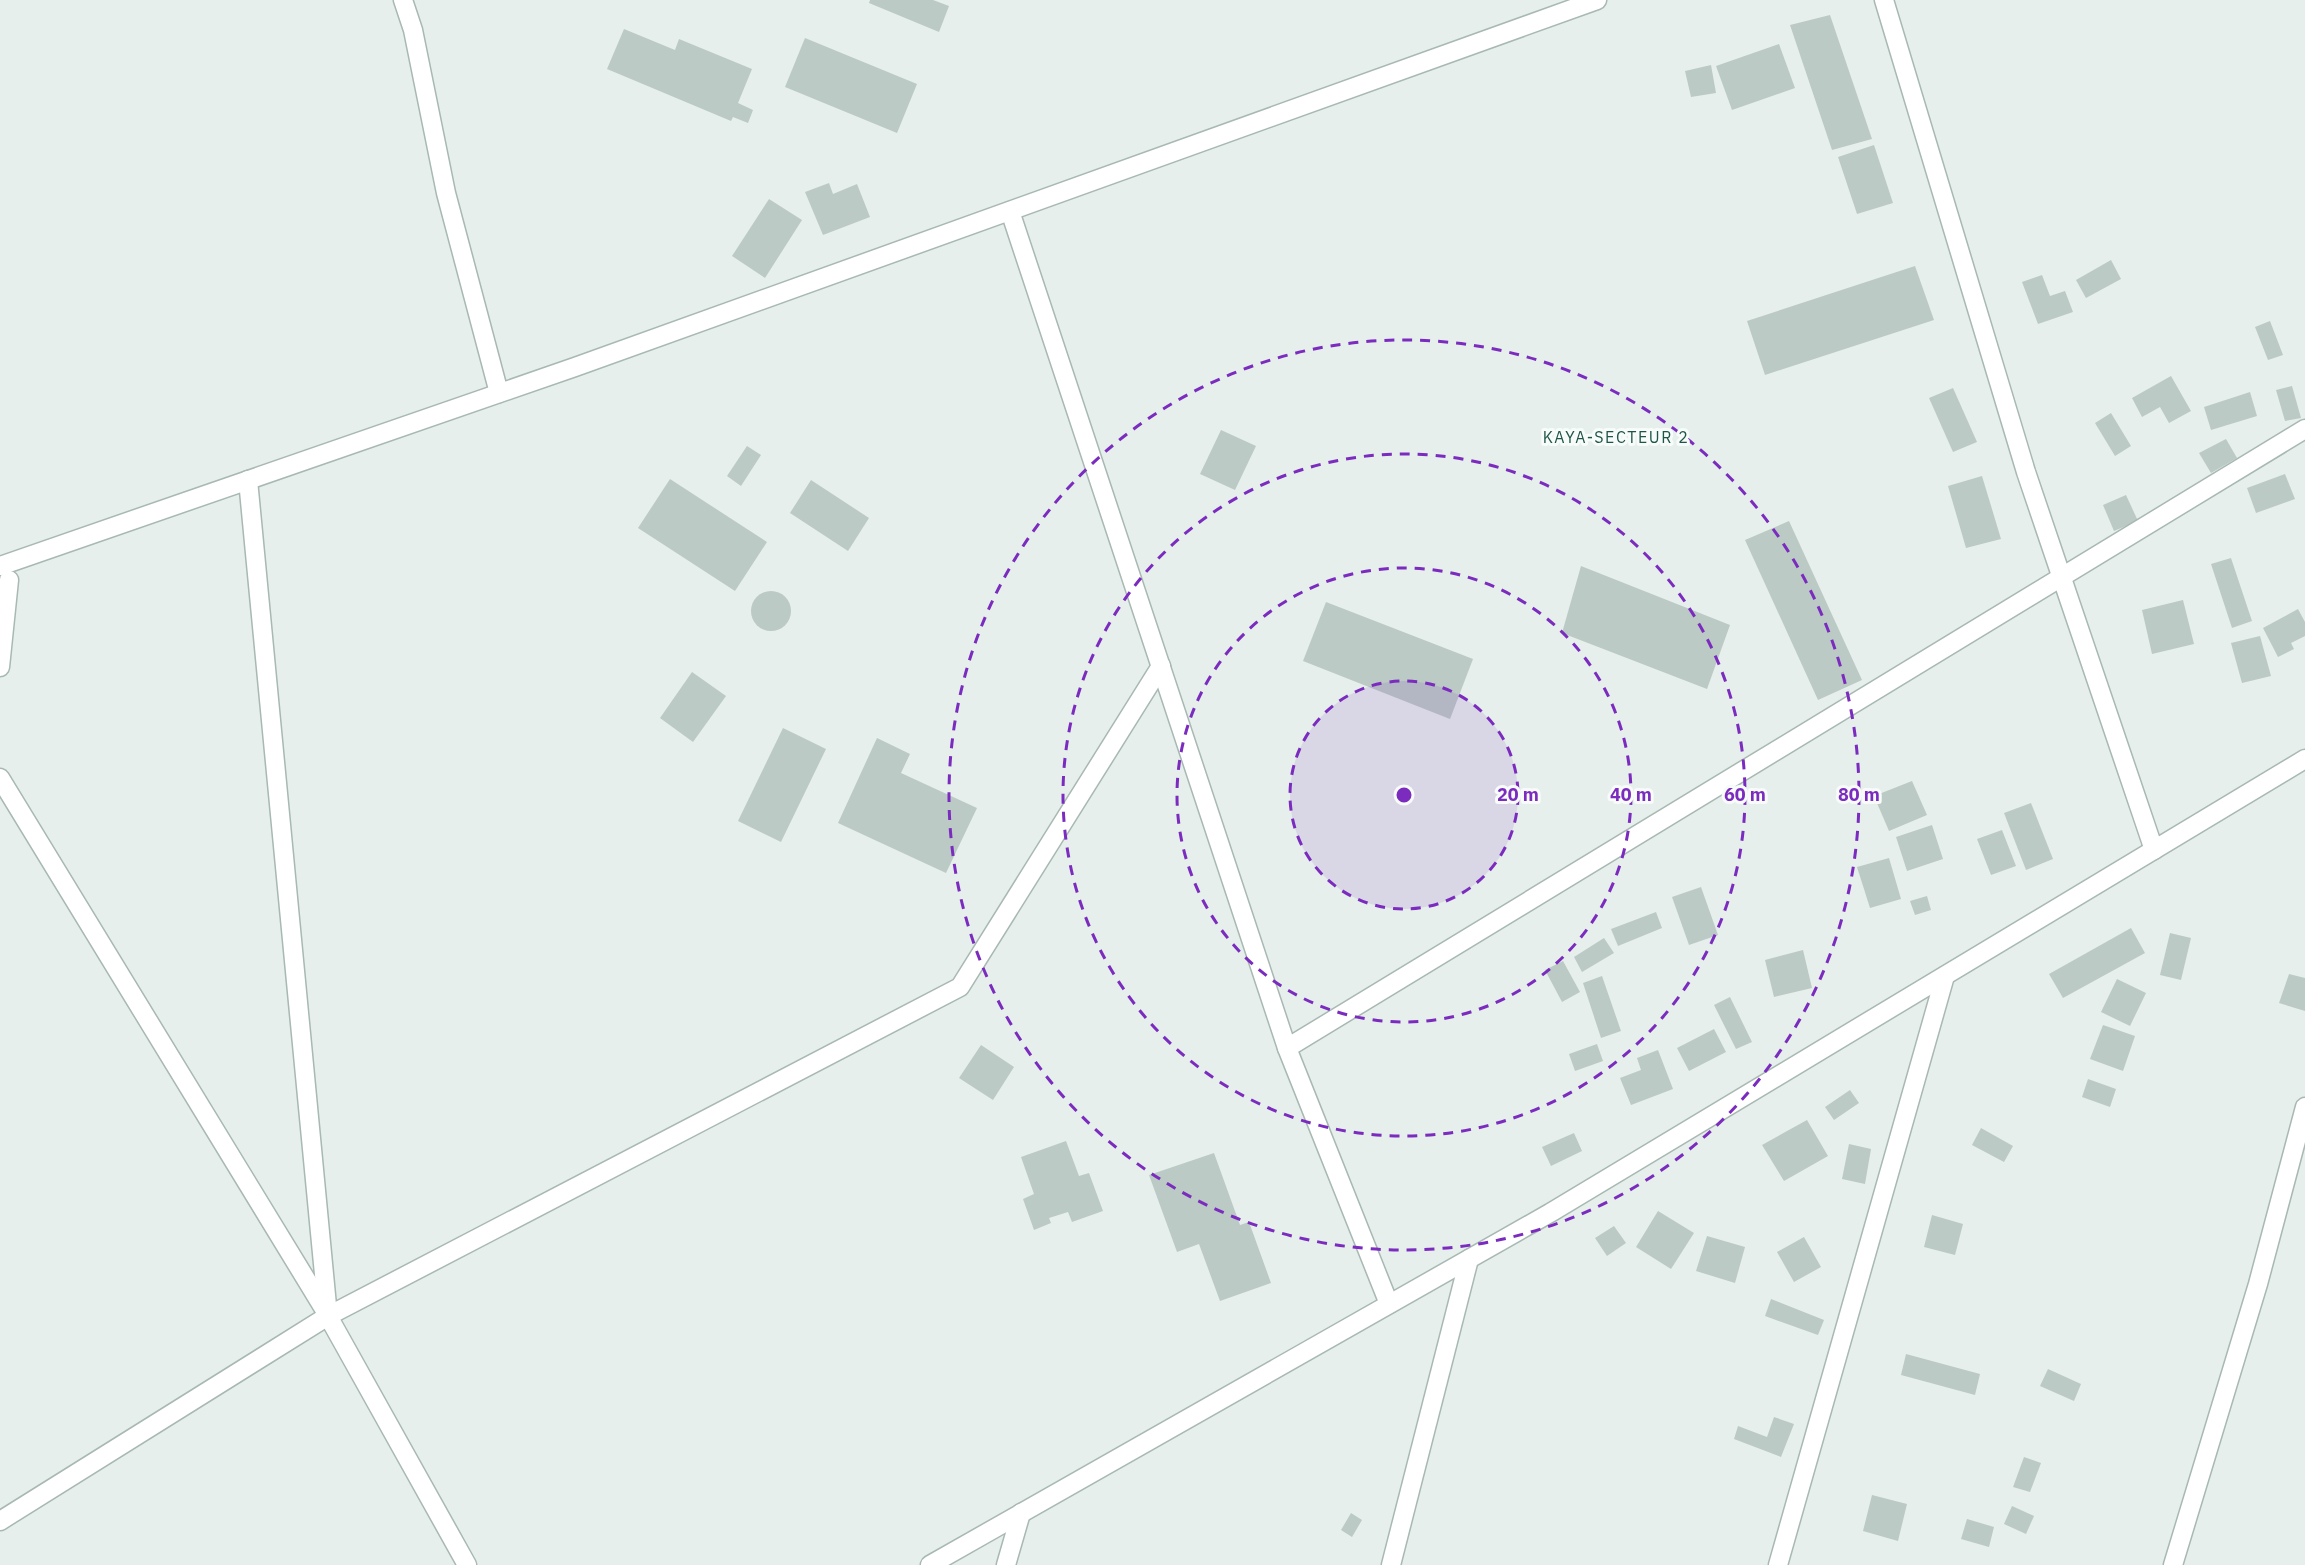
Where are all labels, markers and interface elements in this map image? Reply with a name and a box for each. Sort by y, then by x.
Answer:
district label: KAYA-SECTEUR 2 [1543,427,1689,447]
text: 20 m [1497,783,1539,806]
text: 40 m [1610,783,1652,806]
text: 60 m [1724,783,1766,806]
text: 80 m [1838,783,1880,806]
centre of rings [1394,785,1414,805]

